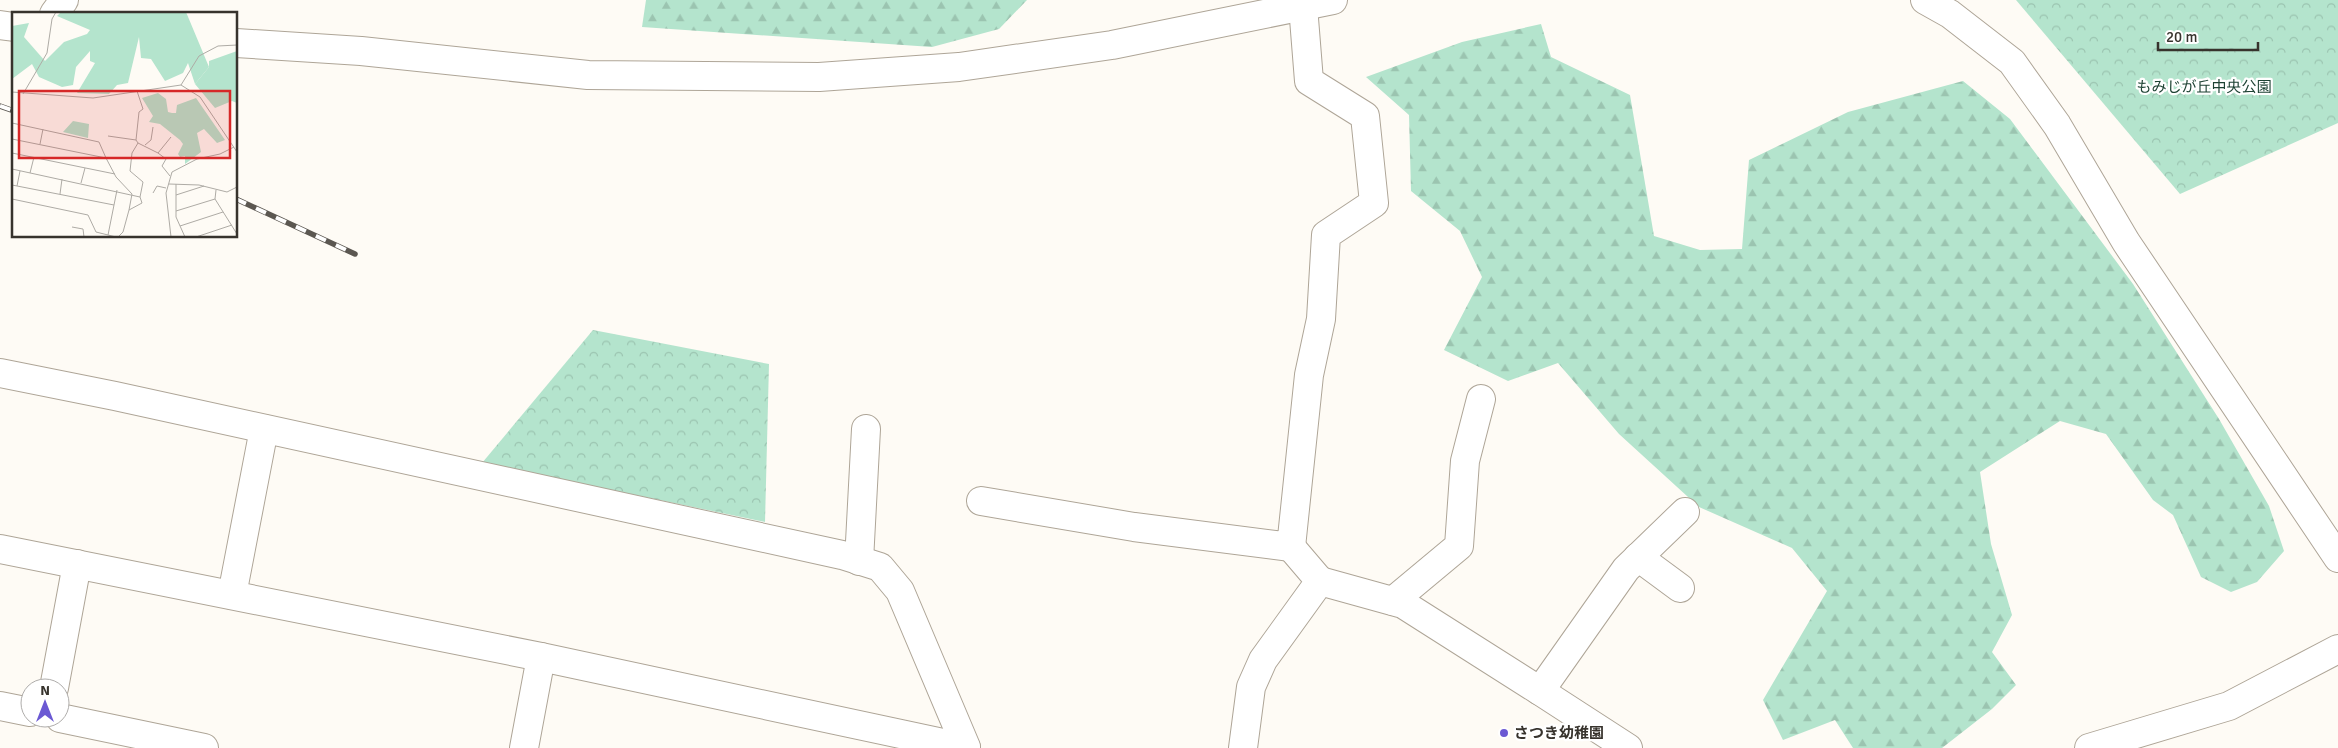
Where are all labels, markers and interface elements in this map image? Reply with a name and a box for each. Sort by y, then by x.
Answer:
inset map [12,12,238,238]
scale bar [2158,20,2258,52]
text: 20 m [2166,28,2197,46]
park label: もみじが丘中央公園 [2136,78,2272,96]
north arrow [20,678,70,728]
text: N [40,682,50,699]
place label: さつき幼稚園 [1514,724,1604,742]
marker: さつき幼稚園 [1498,727,1510,739]

